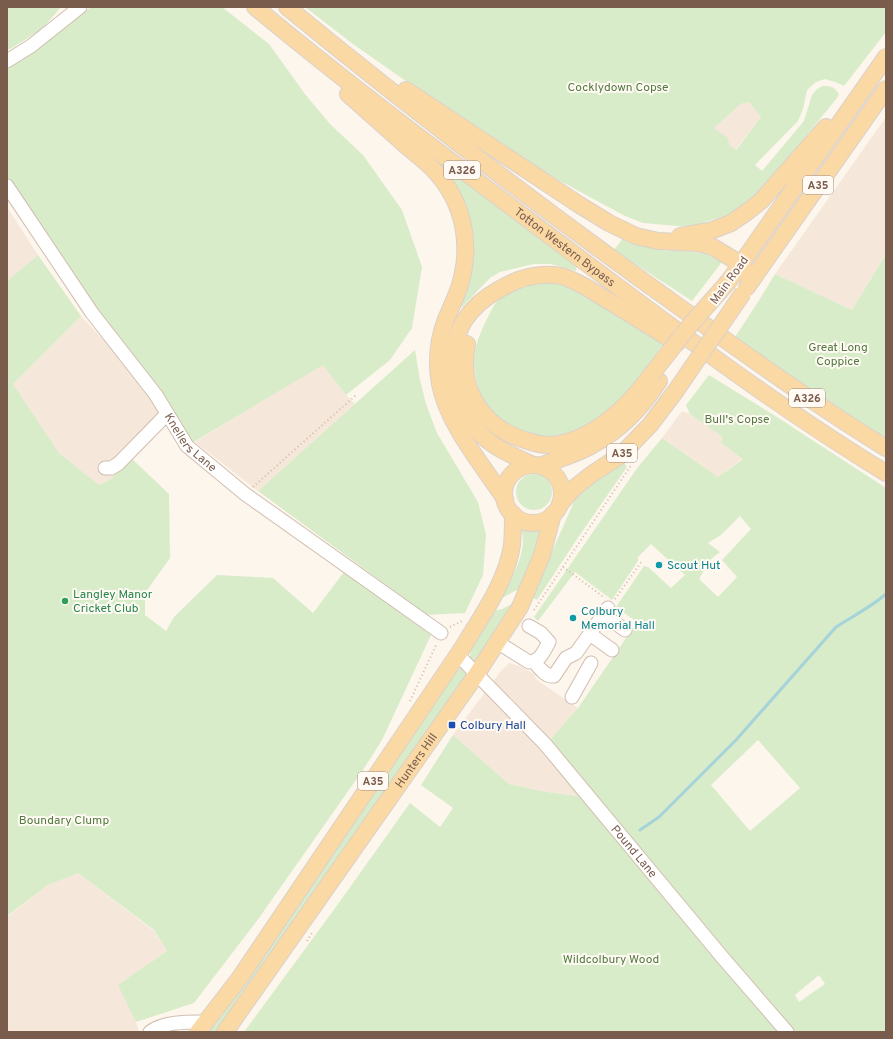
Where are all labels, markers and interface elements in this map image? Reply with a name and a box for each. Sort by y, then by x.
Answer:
park label: Cocklydown Copse [567,80,669,96]
road number: A326 [444,161,480,179]
road number: A35 [803,176,833,194]
street label: Totton Western Bypass [510,205,618,291]
street label: Main Road [707,253,753,308]
park label: Great Long Coppice [808,340,868,370]
road number: A326 [789,389,825,407]
street label: Knellers Lane [160,410,220,476]
park label: Bull's Copse [704,412,770,428]
road number: A35 [607,444,637,462]
place label: Scout Hut [667,558,721,574]
marker: Scout Hut [654,560,664,570]
place label: Langley Manor Cricket Club [73,587,153,617]
marker: Langley Manor Cricket Club [60,596,70,606]
place label: Colbury Memorial Hall [581,604,655,634]
marker: Colbury Memorial Hall [568,613,578,623]
place label: Colbury Hall [460,718,526,734]
marker: Colbury Hall [447,720,457,730]
street label: Hunters Hill [392,730,442,792]
road number: A35 [358,772,388,790]
park label: Boundary Clump [19,813,109,829]
street label: Pound Lane [607,822,660,882]
park label: Wildcolbury Wood [563,952,659,968]

